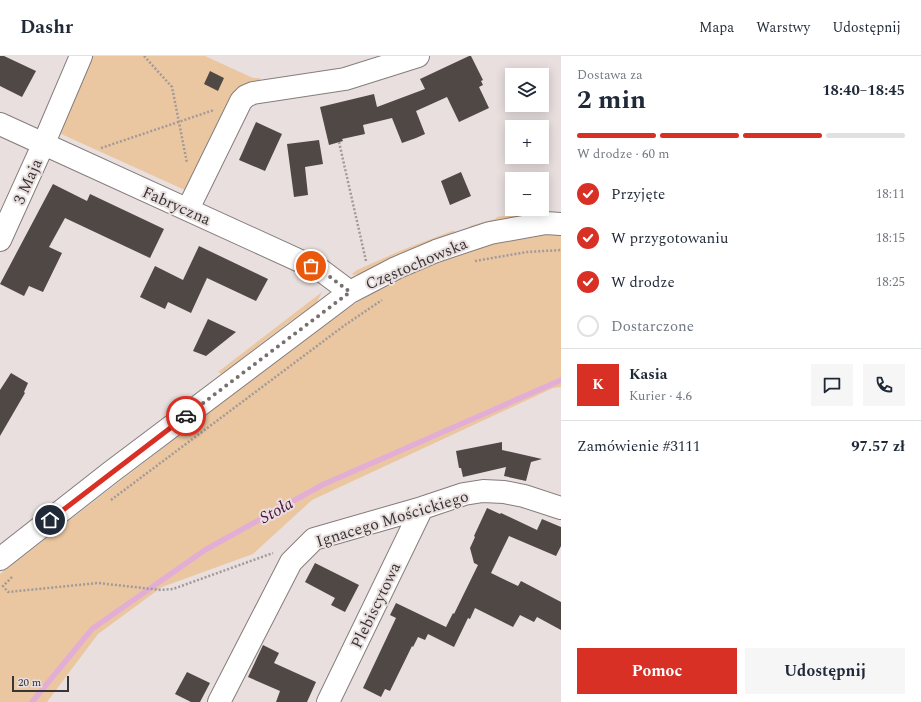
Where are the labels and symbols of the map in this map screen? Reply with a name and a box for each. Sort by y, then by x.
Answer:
street label: 3 Maja [7,154,49,208]
street label: Fabryczna [139,180,215,232]
street label: Częstochowska [362,232,471,296]
pin [294,249,328,283]
courier [166,396,206,436]
street label: Ignacego Mościckiego [313,484,471,554]
water label: Stoła [255,491,299,531]
pin [33,503,67,537]
street label: Plebiscytowa [345,558,407,653]
scale bar [12,674,69,693]

